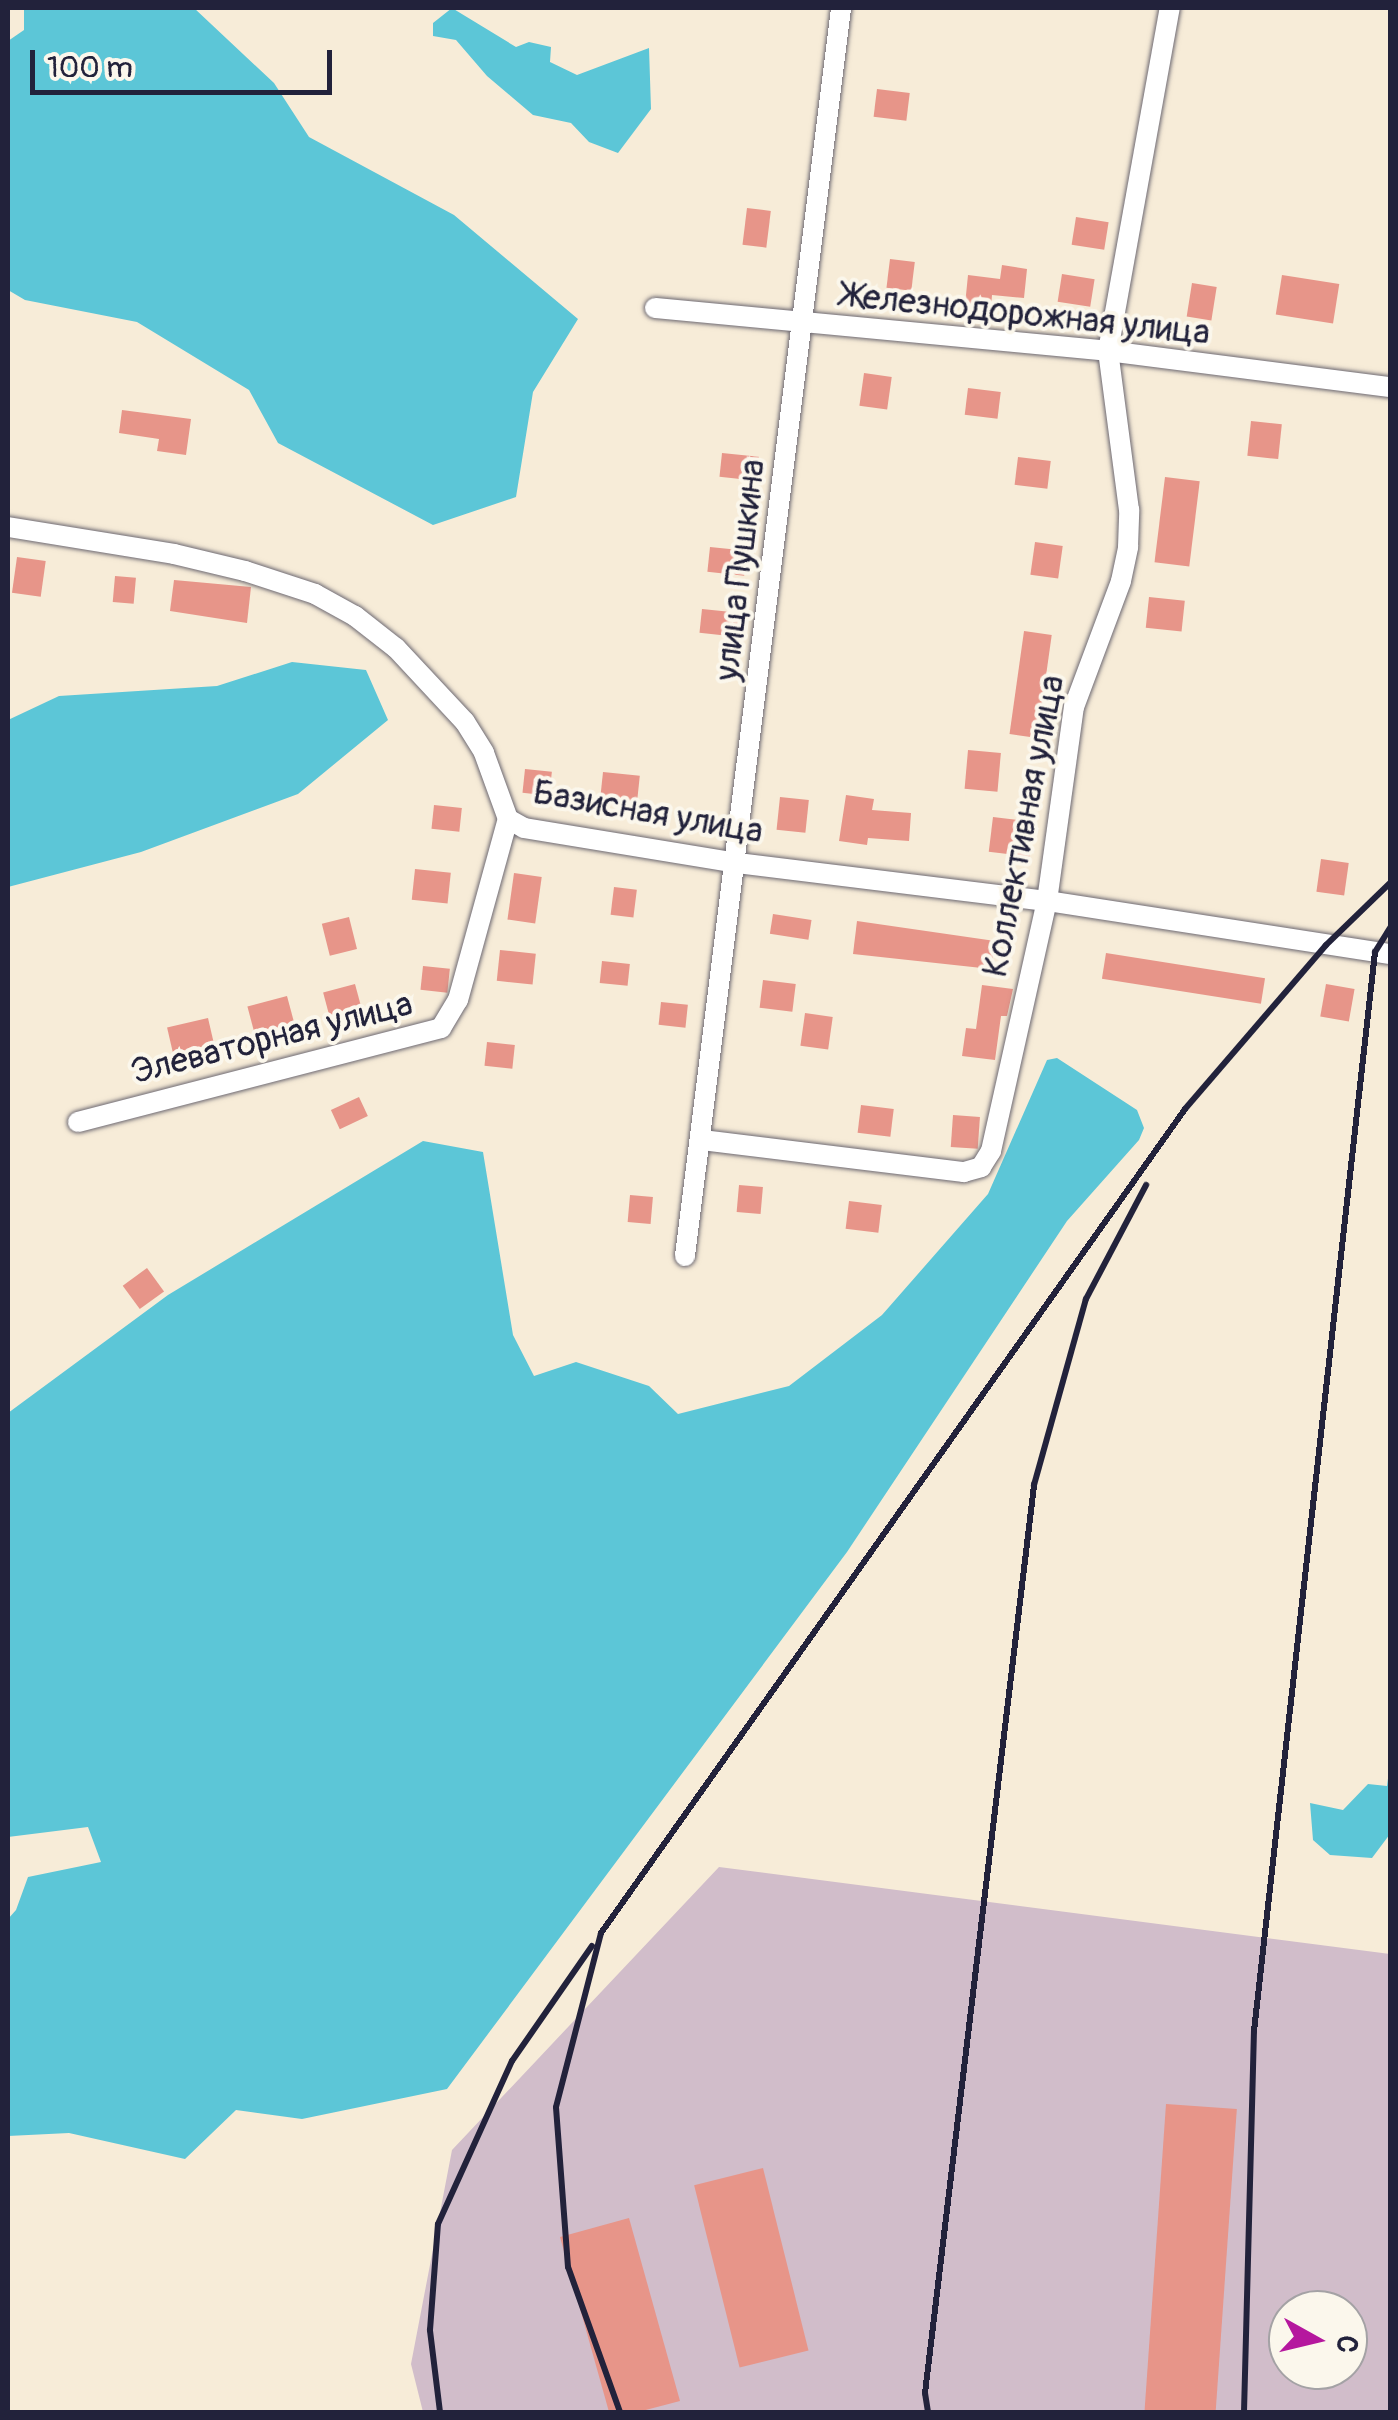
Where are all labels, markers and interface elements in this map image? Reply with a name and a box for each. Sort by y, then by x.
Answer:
scale bar [35,30,338,92]
text: 100 m [47,49,133,86]
street label: Железнодорожная улица [840,274,1212,354]
street label: улица Пушкина [706,457,774,683]
street label: Коллективная улица [974,672,1074,980]
street label: Базисная улица [530,771,766,853]
street label: Элеваторная улица [127,983,417,1093]
north arrow [1268,2290,1368,2390]
text: С [1328,2333,1365,2355]

